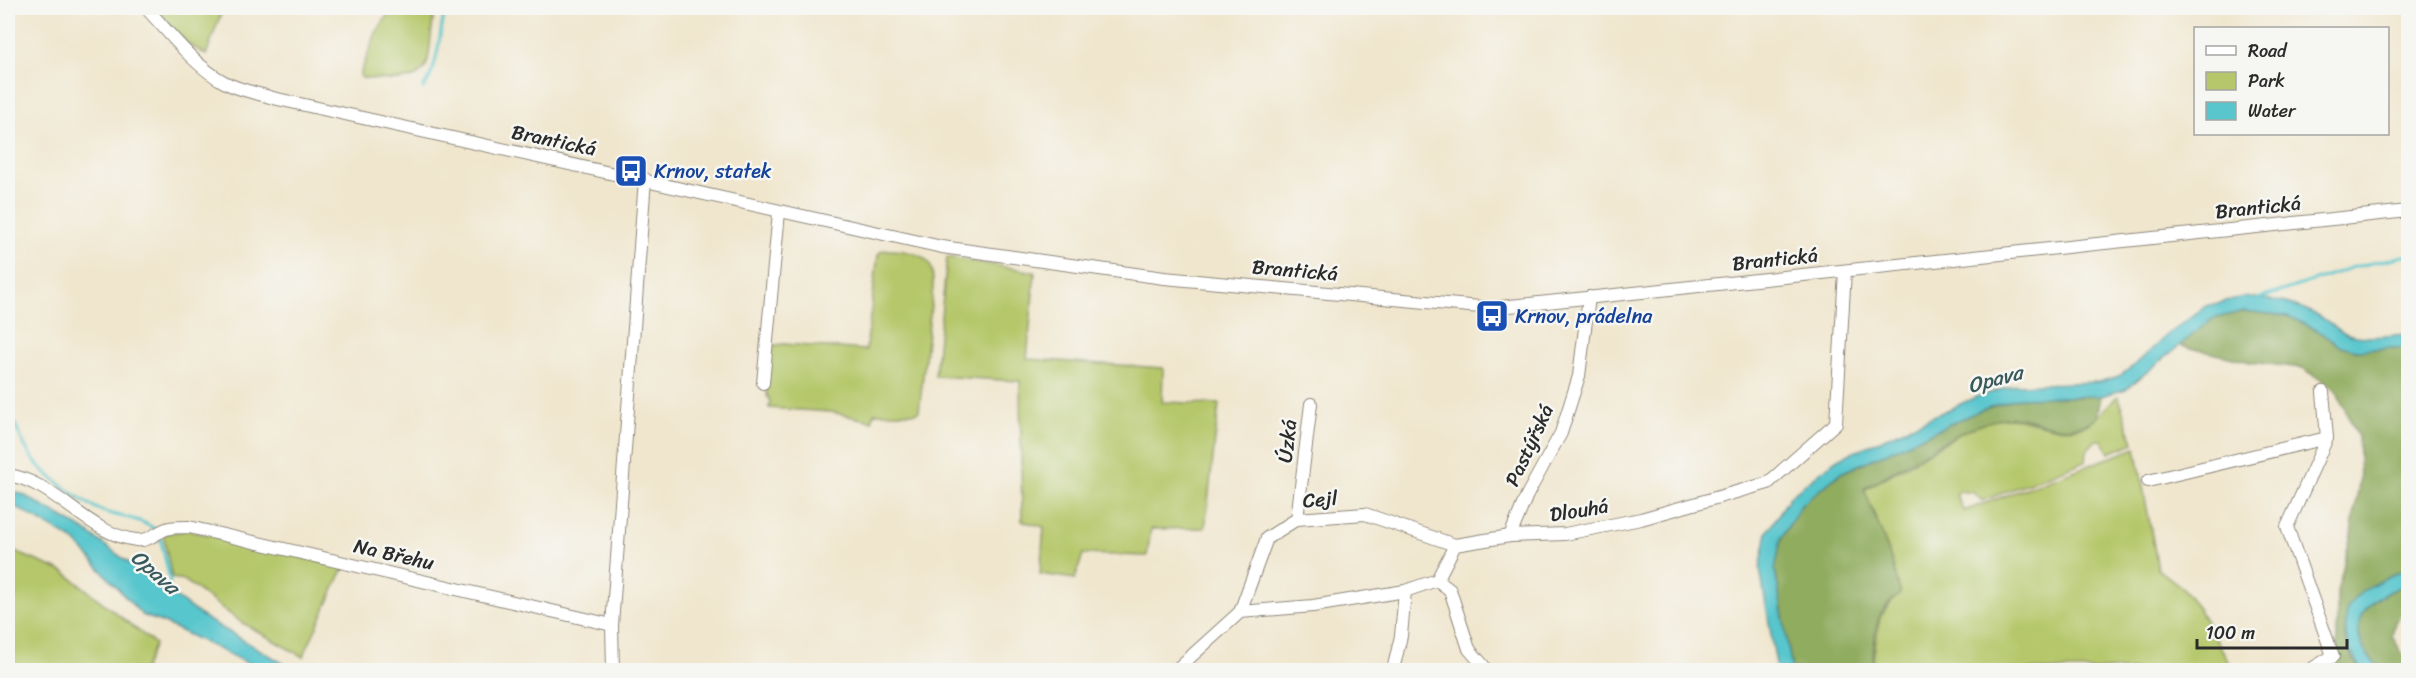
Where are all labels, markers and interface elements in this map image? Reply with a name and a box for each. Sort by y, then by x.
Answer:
legend [2194,27,2389,135]
text: Road [2248,35,2288,67]
text: Park [2248,65,2285,97]
text: Water [2248,95,2297,127]
street label: Brantická [508,114,600,167]
bus stop icon: Krnov, statek [613,153,649,189]
place label: Krnov, statek [654,154,772,189]
street label: Brantická [2214,186,2303,229]
street label: Brantická [1731,238,1820,281]
street label: Brantická [1251,249,1339,292]
bus stop icon: Krnov, prádelna [1474,298,1510,334]
place label: Krnov, prádelna [1515,299,1653,334]
water label: Opava [1963,353,2029,405]
street label: Pastýřská [1495,398,1564,492]
street label: Úzká [1267,417,1308,465]
street label: Cejl [1301,480,1340,518]
street label: Dlouhá [1547,489,1611,532]
street label: Na Břehu [350,528,438,581]
water label: Opava [122,539,190,606]
scale bar [2197,612,2347,650]
text: 100 m [2206,617,2255,649]

